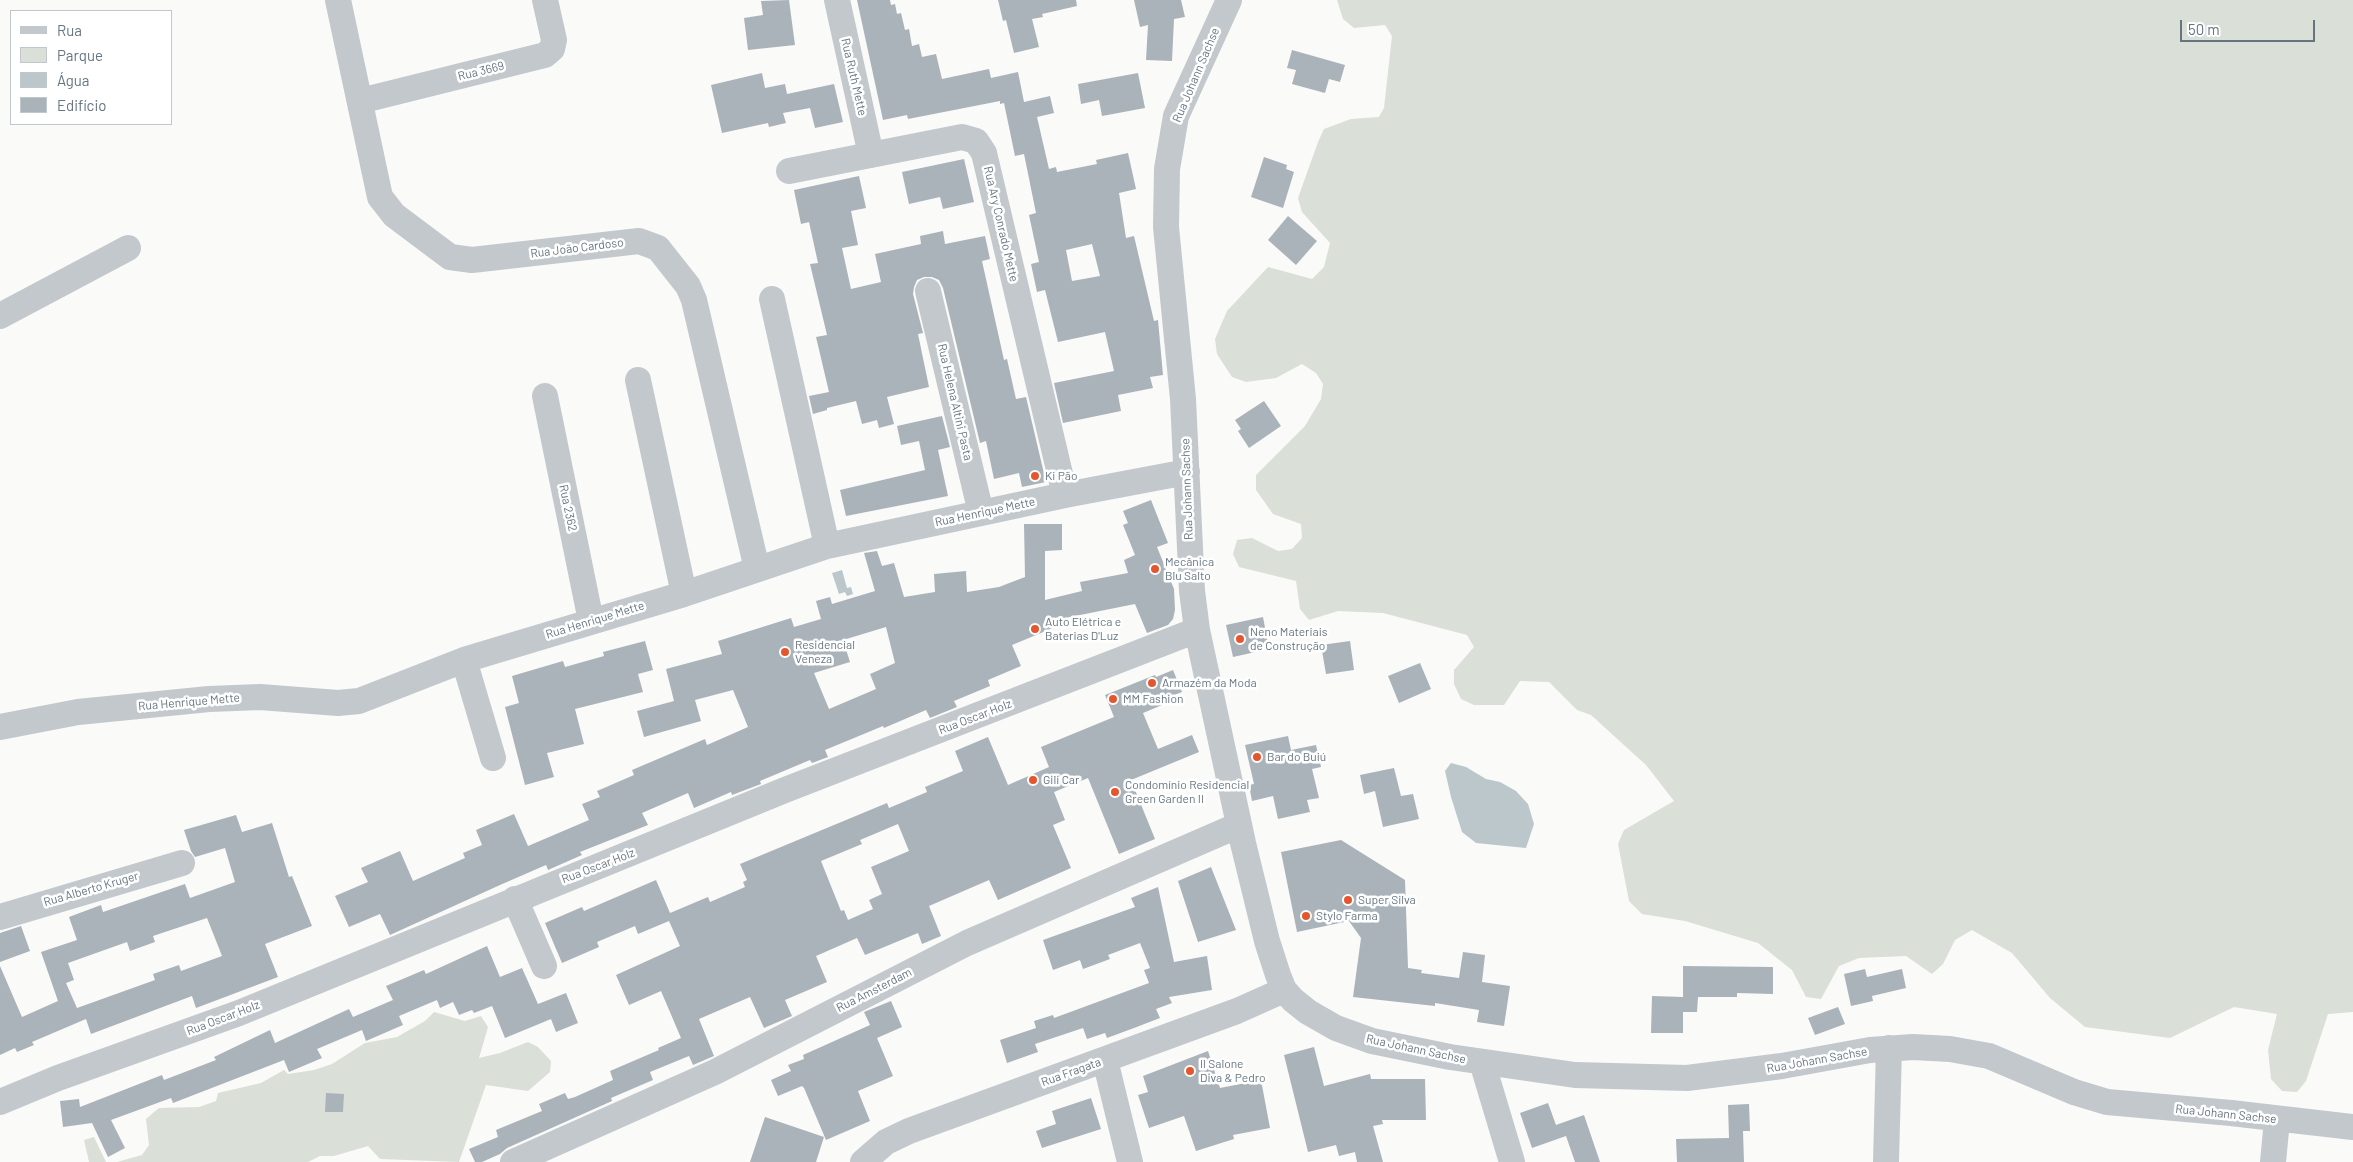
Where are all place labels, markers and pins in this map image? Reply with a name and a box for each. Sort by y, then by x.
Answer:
place label: Ki Pão [1045,469,1077,483]
marker: Ki Pão [1029,470,1041,482]
place label: Mecânica Blu Salto [1165,555,1214,583]
marker: Mecânica Blu Salto [1149,563,1161,575]
place label: Auto Elétrica e Baterias D'Luz [1045,615,1121,643]
marker: Auto Elétrica e Baterias D'Luz [1029,623,1041,635]
place label: Neno Materiais de Construção [1250,625,1327,653]
marker: Neno Materiais de Construção [1234,633,1246,645]
place label: Residencial Veneza [795,638,855,666]
marker: Residencial Veneza [779,646,791,658]
place label: Armazém da Moda [1162,676,1257,690]
marker: Armazém da Moda [1146,677,1158,689]
place label: MM Fashion [1123,692,1183,706]
marker: MM Fashion [1107,693,1119,705]
place label: Bar do Buiú [1267,750,1326,764]
marker: Bar do Buiú [1251,751,1263,763]
place label: Gili Car [1043,773,1079,787]
marker: Gili Car [1027,774,1039,786]
place label: Condomínio Residencial Green Garden II [1125,778,1249,806]
marker: Condomínio Residencial Green Garden II [1109,786,1121,798]
place label: Super Silva [1358,893,1416,907]
marker: Super Silva [1342,894,1354,906]
place label: Stylo Farma [1316,909,1378,923]
marker: Stylo Farma [1300,910,1312,922]
place label: Il Salone Diva & Pedro [1200,1057,1266,1085]
marker: Il Salone Diva & Pedro [1184,1065,1196,1077]

